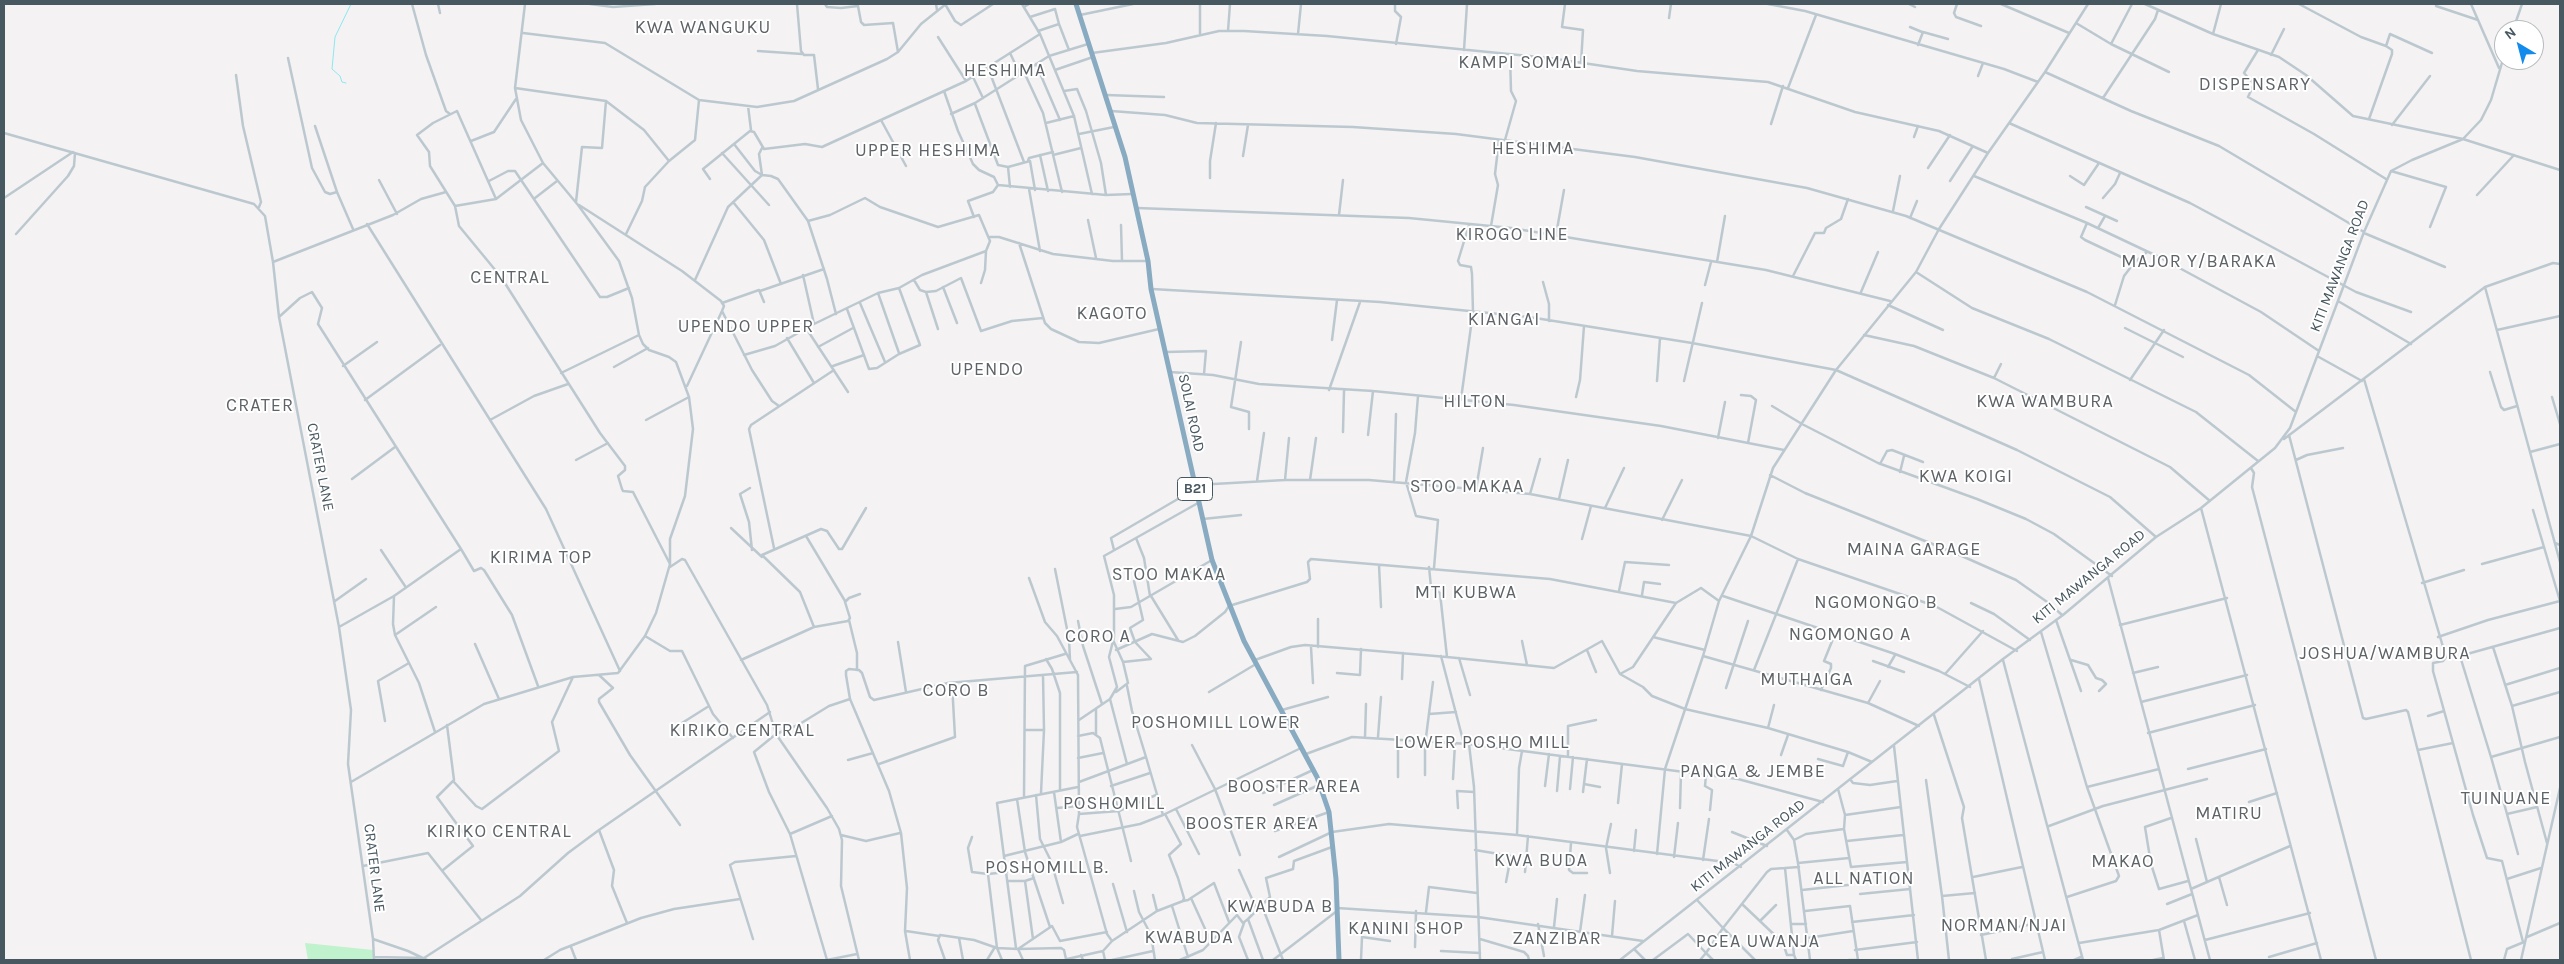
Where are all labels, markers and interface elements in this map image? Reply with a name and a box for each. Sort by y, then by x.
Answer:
district label: KWA WANGUKU [633,17,773,39]
north arrow [2494,20,2544,70]
text: N [2501,24,2519,43]
district label: KAMPI SOMALI [1457,52,1589,74]
district label: HESHIMA [963,60,1047,82]
district label: DISPENSARY [2198,74,2312,96]
district label: HESHIMA [1491,138,1575,160]
district label: UPPER HESHIMA [853,140,1003,162]
street label: KITI MAWANGA ROAD [2306,197,2374,335]
district label: KIROGO LINE [1454,224,1570,246]
district label: MAJOR Y/BARAKA [2119,251,2279,273]
district label: CENTRAL [469,267,551,289]
district label: KAGOTO [1076,303,1148,325]
district label: KIANGAI [1467,309,1541,331]
district label: UPENDO UPPER [676,316,816,338]
district label: UPENDO [949,359,1025,381]
street label: SOLAI ROAD [1174,372,1208,454]
district label: HILTON [1442,391,1508,413]
district label: KWA WAMBURA [1975,391,2115,413]
district label: CRATER [225,395,295,417]
street label: CRATER LANE [303,421,337,513]
district label: KWA KOIGI [1918,466,2014,488]
district label: STOO MAKAA [1408,476,1526,498]
road number: B21 [1178,478,1212,500]
street label: KITI MAWANGA ROAD [2029,526,2149,628]
district label: MAINA GARAGE [1845,539,1983,561]
district label: KIRIMA TOP [489,547,593,569]
district label: STOO MAKAA [1110,564,1228,586]
district label: MTI KUBWA [1414,582,1518,604]
district label: NGOMONGO B [1813,592,1939,614]
district label: NGOMONGO A [1787,624,1913,646]
district label: CORO A [1064,626,1132,648]
district label: JOSHUA/WAMBURA [2298,643,2472,665]
district label: MUTHAIGA [1759,669,1855,691]
district label: CORO B [922,680,990,702]
district label: POSHOMILL LOWER [1129,712,1303,734]
district label: KIRIKO CENTRAL [668,720,816,742]
district label: LOWER POSHO MILL [1392,732,1572,754]
district label: PANGA & JEMBE [1678,761,1828,783]
district label: BOOSTER AREA [1226,776,1362,798]
district label: TUINUANE [2460,788,2552,810]
district label: POSHOMILL [1062,793,1166,815]
street label: KITI MAWANGA ROAD [1687,796,1809,896]
district label: MATIRU [2194,803,2264,825]
district label: BOOSTER AREA [1184,813,1320,835]
district label: KIRIKO CENTRAL [425,821,573,843]
street label: CRATER LANE [360,823,388,913]
district label: KWA BUDA [1493,850,1589,872]
district label: MAKAO [2091,851,2155,873]
district label: POSHOMILL B. [984,857,1110,879]
district label: ALL NATION [1812,868,1916,890]
district label: KWABUDA B [1226,896,1334,918]
district label: NORMAN/NJAI [1939,915,2069,937]
district label: KANINI SHOP [1347,918,1465,940]
district label: KWABUDA [1144,927,1234,949]
district label: ZANZIBAR [1511,928,1603,950]
district label: PCEA UWANJA [1694,931,1822,953]

